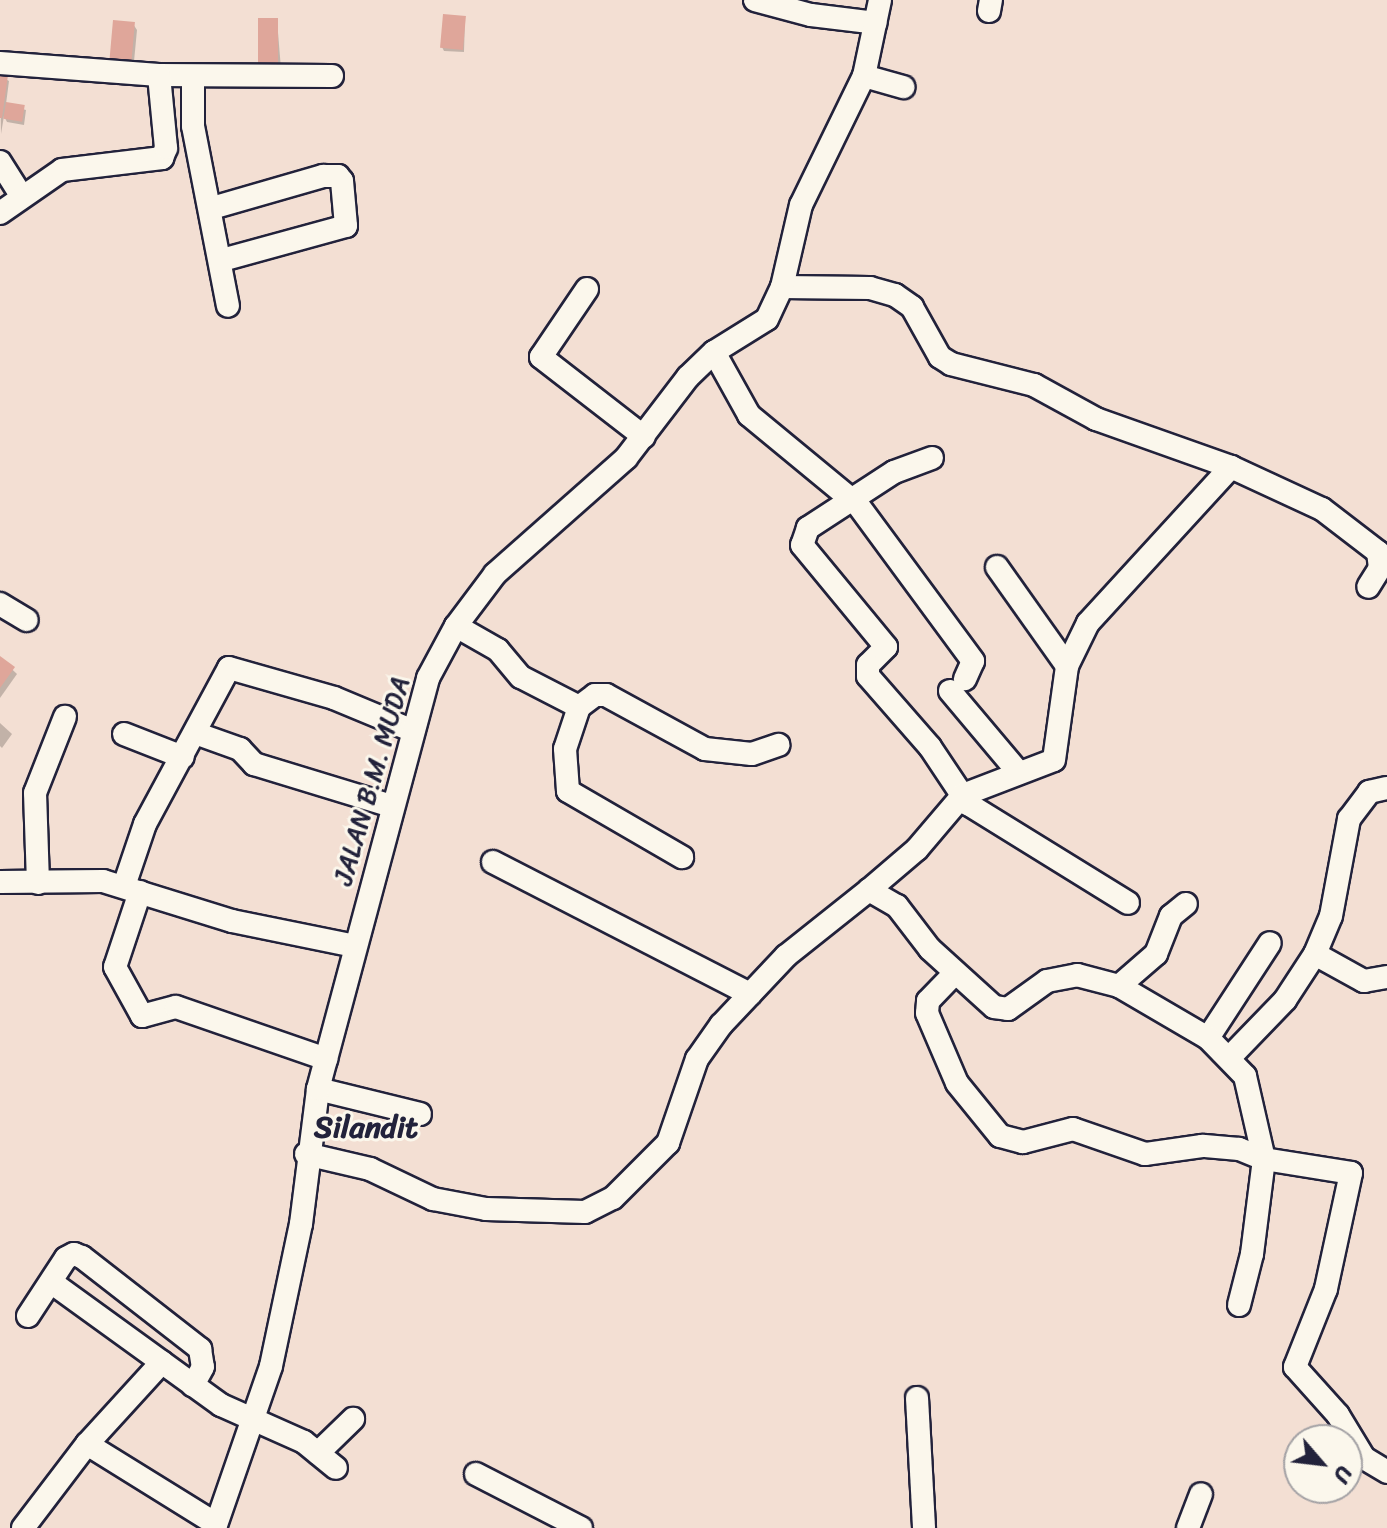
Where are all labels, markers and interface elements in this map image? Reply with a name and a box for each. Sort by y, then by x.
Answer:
street label: JALAN B.M. MUDA [327,673,417,889]
district label: Silandit [314,1109,418,1145]
north arrow [1283,1424,1363,1504]
text: U [1322,1459,1364,1490]

